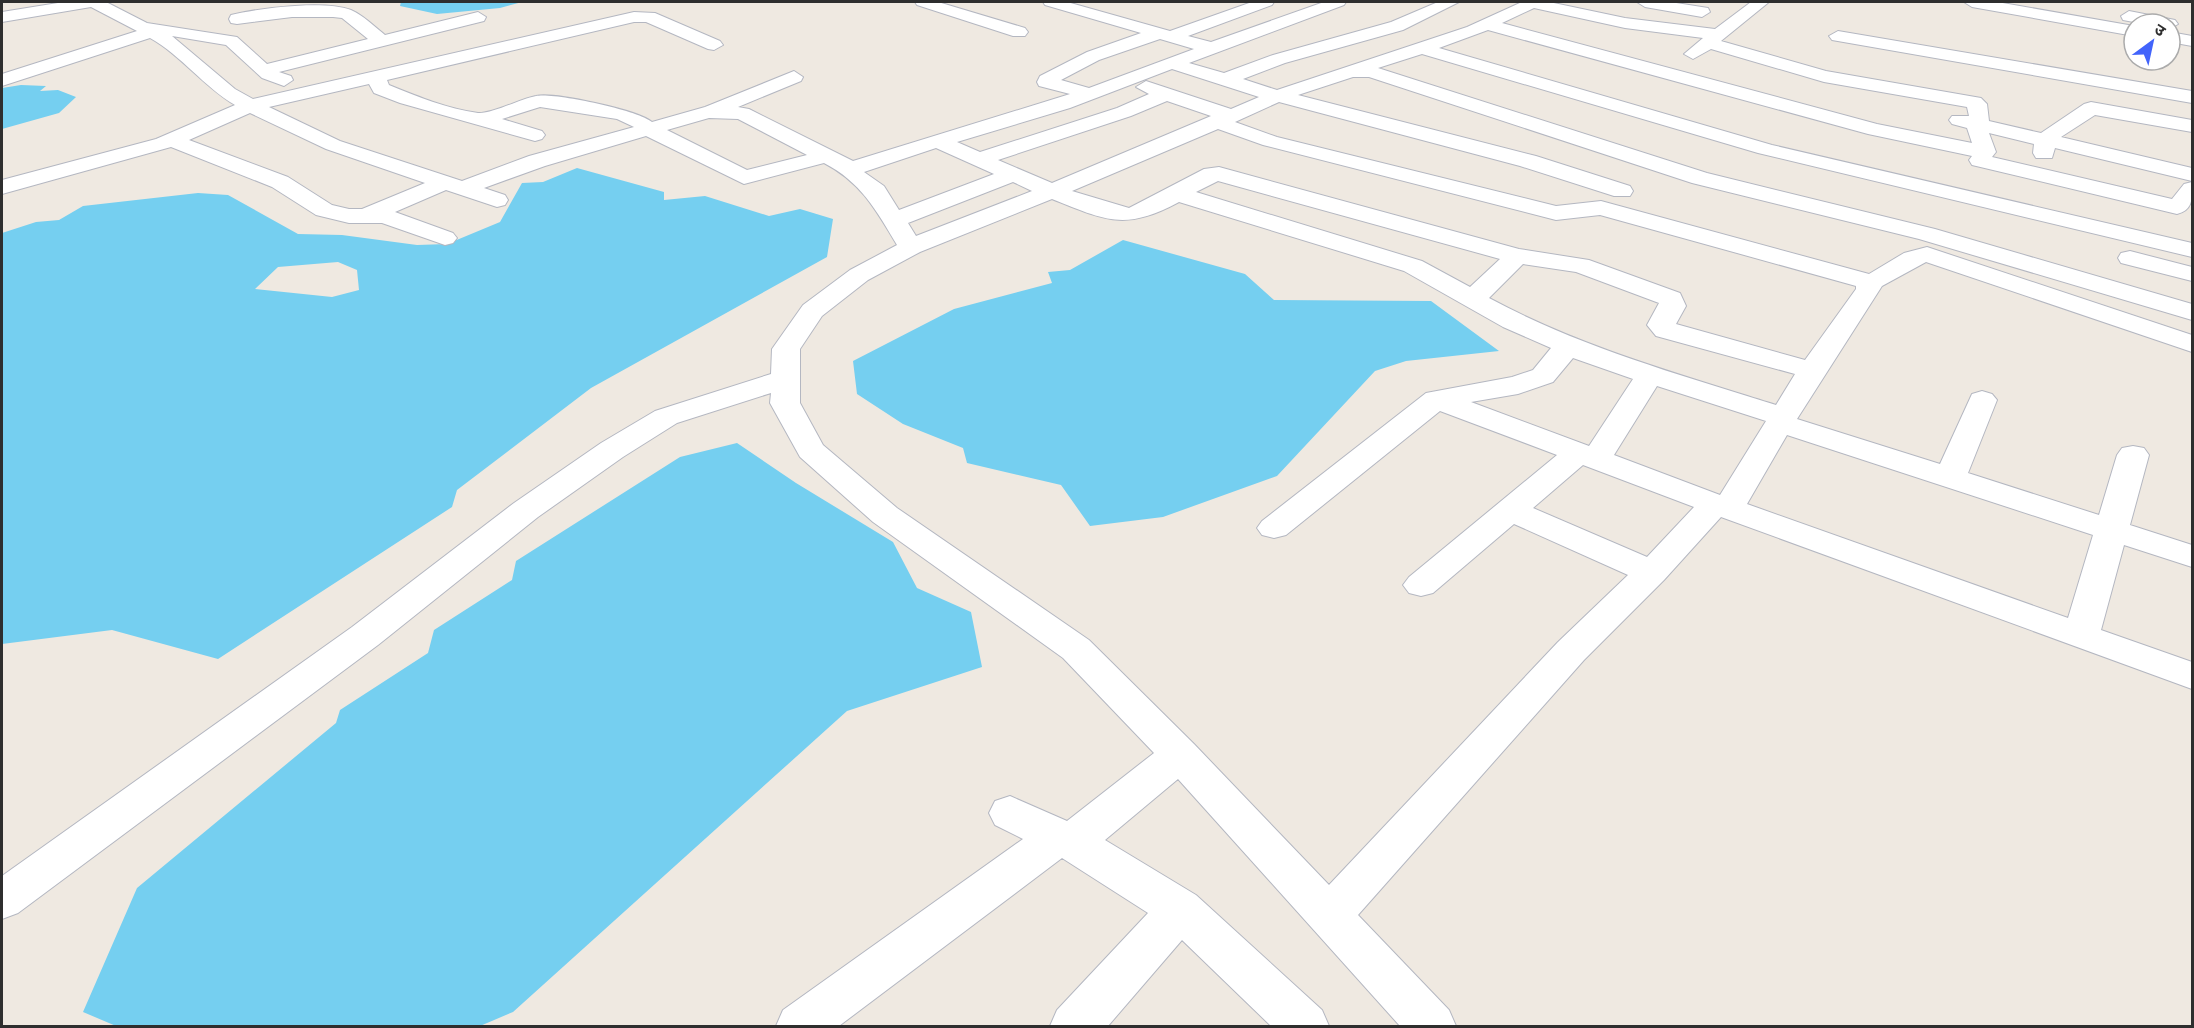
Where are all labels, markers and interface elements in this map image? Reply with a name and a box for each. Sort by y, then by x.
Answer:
north arrow [2122,12,2182,72]
text: उ [2150,18,2170,42]

